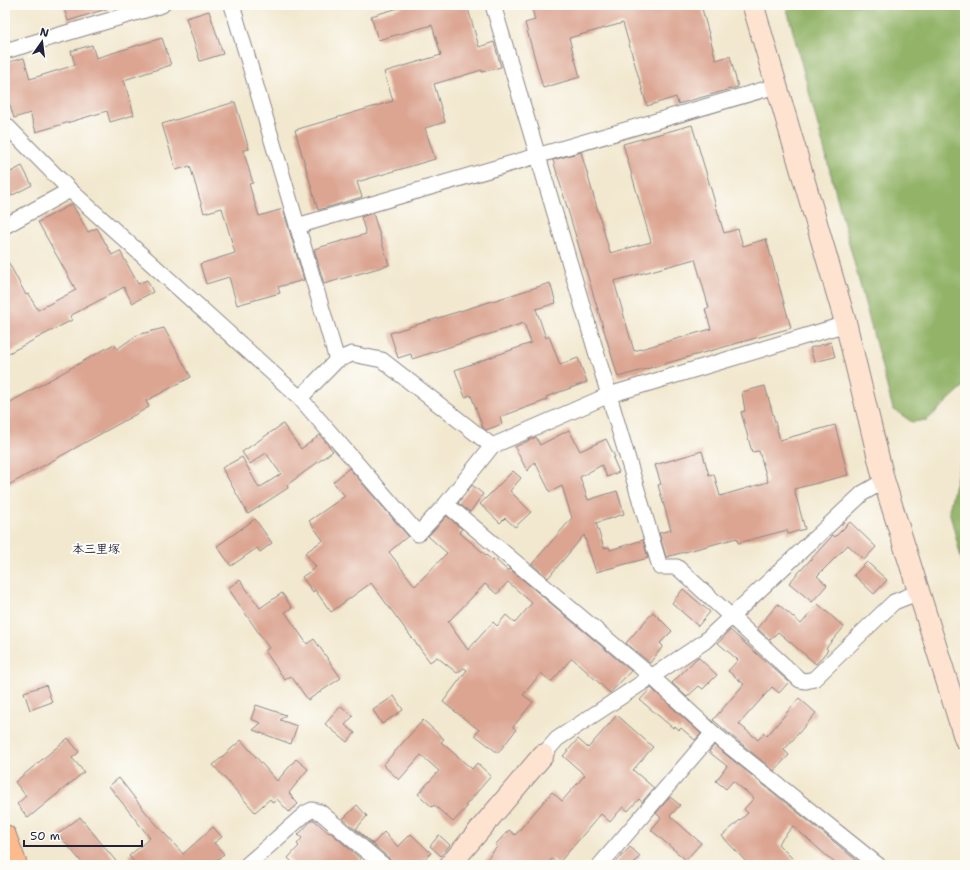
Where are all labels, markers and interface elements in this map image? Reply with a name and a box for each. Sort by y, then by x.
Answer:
north arrow [22,22,62,62]
text: N [38,24,51,41]
district label: 本三里塚 [72,541,120,557]
scale bar [24,822,142,848]
text: 50 m [30,828,60,844]

